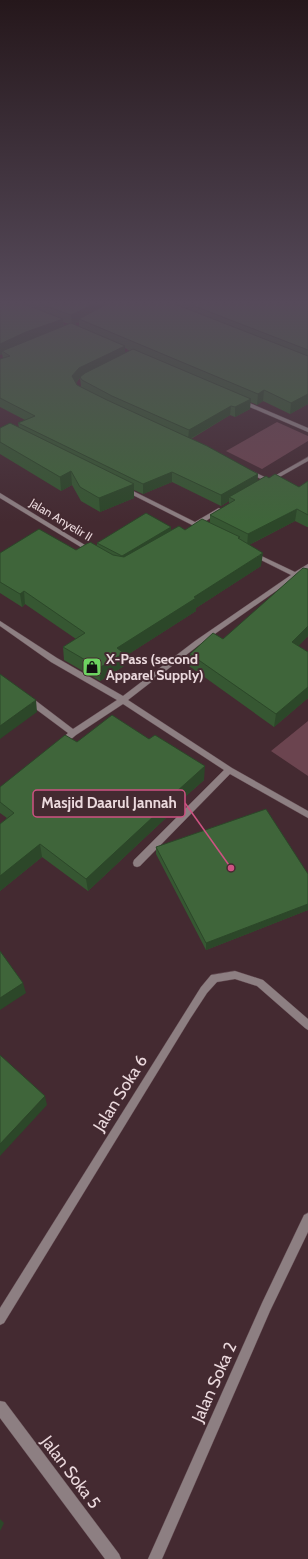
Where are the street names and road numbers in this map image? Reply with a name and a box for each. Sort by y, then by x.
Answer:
street label: Jalan Anyelir II [26,494,95,544]
street label: Jalan Soka 6 [88,1051,151,1136]
street label: Jalan Soka 2 [187,1339,241,1426]
street label: Jalan Soka 5 [37,1431,105,1512]

